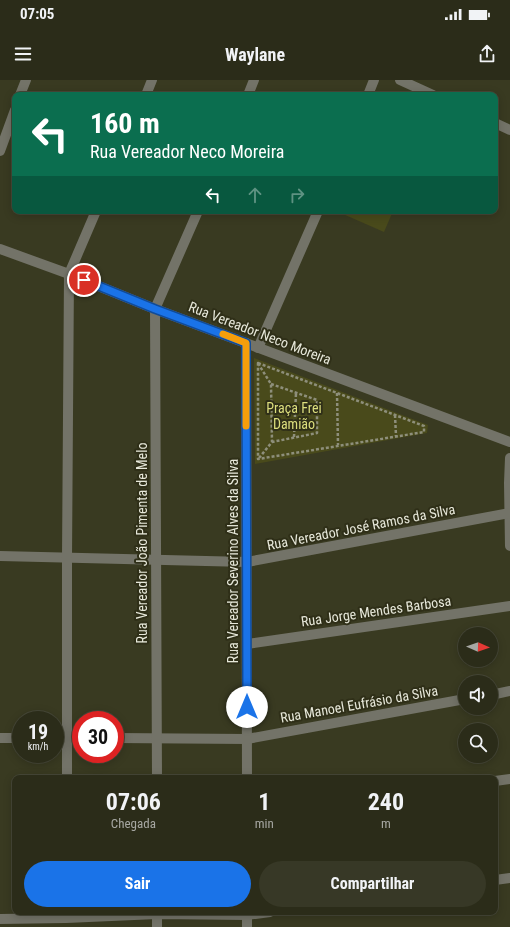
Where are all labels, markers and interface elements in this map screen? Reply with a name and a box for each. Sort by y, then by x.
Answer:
text: 07:05 [20,5,54,23]
icon: menu [12,43,34,65]
icon: share [476,43,498,65]
text: Waylane [225,44,285,65]
text: 160 m [90,107,160,140]
icon: left [24,108,76,160]
text: Rua Vereador Neco Moreira [90,141,284,162]
icon: left [202,184,224,206]
icon: ahead [244,184,266,206]
icon: right [286,184,308,206]
pin [67,263,101,297]
icon: arrive [73,269,95,291]
street label: Rua Vereador Neco Moreira [187,298,333,368]
park label: Praça Frei Damião [266,400,322,432]
street label: Rua Vereador João Pimenta de Melo [134,443,150,643]
street label: Rua Vereador Severino Alves da Silva [225,459,241,663]
street label: Rua Vereador José Ramos da Silva [265,501,457,553]
street label: Rua Jorge Mendes Barbosa [300,593,452,629]
north arrow [458,627,498,667]
map controls [458,627,498,763]
button: sound [458,675,498,715]
street label: Rua Manoel Eufrásio da Silva [279,682,439,726]
position arrow [226,686,268,728]
speed limit sign: 30 [72,711,124,763]
text: 19 [28,720,48,744]
button: search [458,723,498,763]
text: km/h [28,741,48,752]
text: 07:06 [106,788,161,816]
text: 1 [258,788,270,816]
text: 240 [368,788,404,816]
text: Chegada [111,816,156,831]
text: min [255,816,274,831]
text: m [381,816,391,831]
button: Sair [24,861,251,907]
button: Compartilhar [259,861,486,907]

